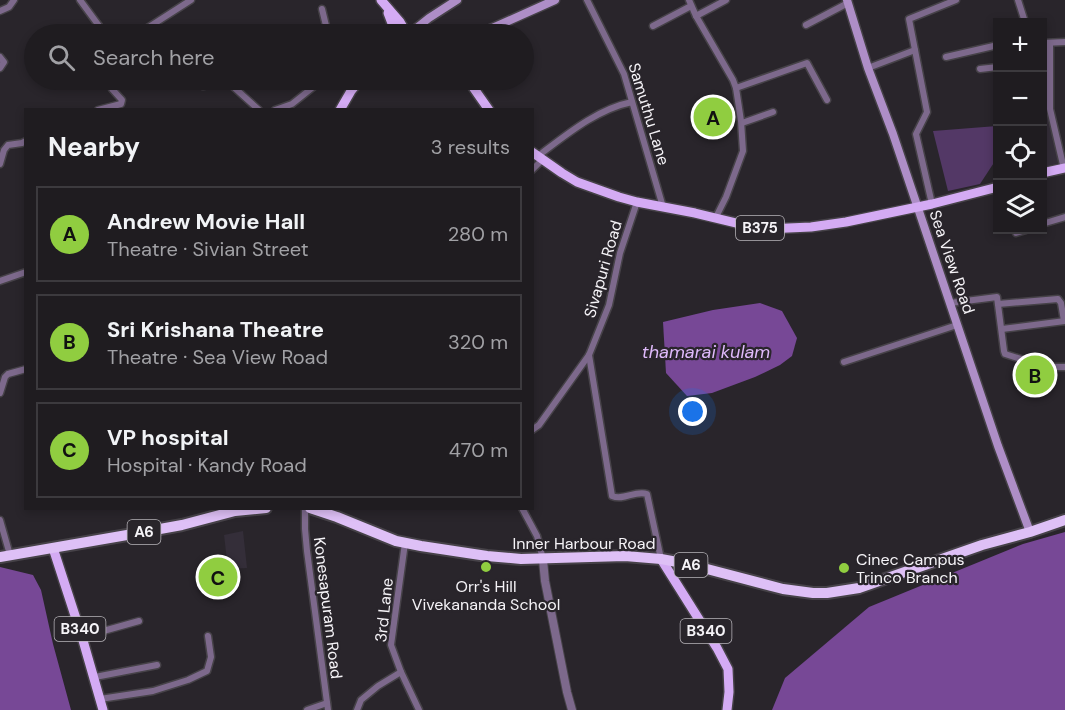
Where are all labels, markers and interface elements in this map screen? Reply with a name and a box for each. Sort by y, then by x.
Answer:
map controls [993,18,1047,234]
button: + [993,18,1047,72]
search box [24,24,534,90]
icon: search [45,41,78,74]
text: Search here [93,43,214,72]
street label: Samuthu Lane [624,60,674,168]
button: − [993,72,1047,126]
pin: A [694,94,732,140]
button: locate [993,126,1047,180]
text: Nearby [48,130,140,164]
text: 3 results [431,134,510,160]
button: layers [993,180,1047,234]
text: Andrew Movie Hall [107,207,305,236]
street label: Sea View Road [924,207,980,317]
road number: B375 [736,216,784,240]
street label: Sivapuri Road [579,218,627,320]
text: A [62,221,77,247]
text: 280 m [448,221,508,247]
text: Theatre · Sivian Street [107,236,309,262]
text: Sri Krishana Theatre [107,315,324,344]
text: B [63,329,76,355]
text: 320 m [448,329,508,355]
water label: thamarai kulam [642,340,770,364]
text: Theatre · Sea View Road [107,344,328,370]
pin: B [1016,352,1054,398]
your location [678,397,707,426]
text: VP hospital [107,423,229,452]
text: C [62,437,77,463]
text: 470 m [449,437,508,463]
text: Hospital · Kandy Road [107,452,307,478]
road number: A6 [128,520,160,544]
street label: Inner Harbour Road [513,533,656,554]
street label: Konesapuram Road [309,536,347,680]
place label: Cinec Campus Trinco Branch [856,549,965,588]
road number: A6 [674,553,708,577]
pin: C [198,554,238,600]
marker: Orr's Hill Vivekananda School [479,560,493,574]
marker: Cinec Campus Trinco Branch [837,561,851,575]
place label: Orr's Hill Vivekananda School [412,576,560,615]
street label: 3rd Lane [370,577,398,643]
road number: B340 [54,617,106,641]
road number: B340 [680,619,732,643]

